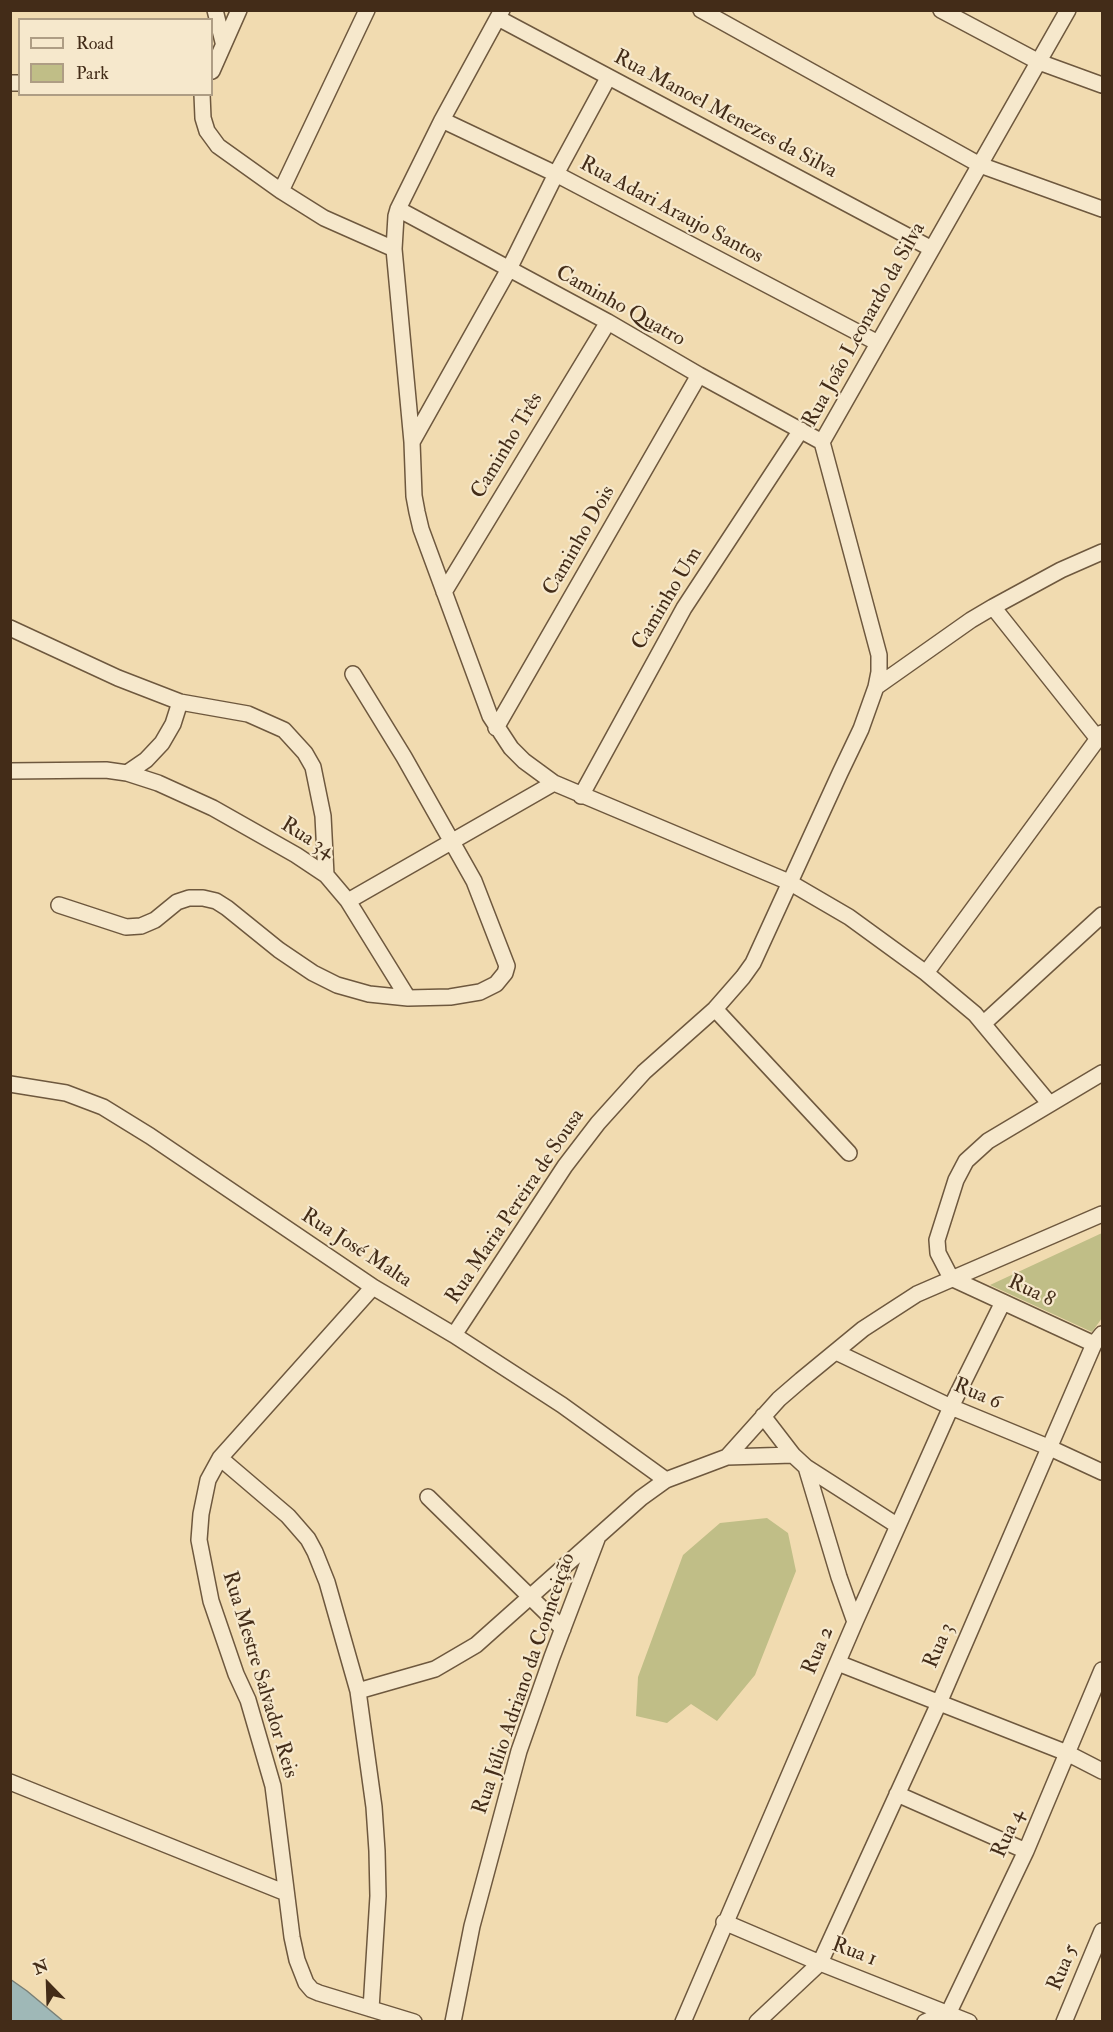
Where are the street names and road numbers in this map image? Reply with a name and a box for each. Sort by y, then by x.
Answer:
street label: Rua Manoel Menezes da Silva [609,45,841,185]
street label: Rua Adari Araujo Santos [575,152,767,270]
street label: Rua João Leonardo da Silva [798,218,932,432]
street label: Caminho Quatro [551,261,689,353]
street label: Caminho Três [466,388,550,504]
street label: Caminho Dois [539,482,621,600]
street label: Caminho Um [627,543,709,655]
street label: Rua 34 [276,813,338,865]
street label: Rua Maria Pereira de Sousa [441,1105,591,1309]
street label: Rua José Malta [296,1204,416,1294]
street label: Rua 8 [1004,1270,1058,1314]
street label: Rua 6 [949,1374,1005,1416]
street label: Rua Júlio Adriano da Connceição [468,1550,582,1818]
street label: Rua Mestre Salvador Reis [216,1569,302,1781]
street label: Rua 3 [919,1620,961,1672]
street label: Rua 2 [798,1623,840,1679]
street label: Rua 4 [987,1806,1031,1862]
street label: Rua 1 [828,1933,880,1973]
street label: Rua 5 [1043,1941,1085,1995]

